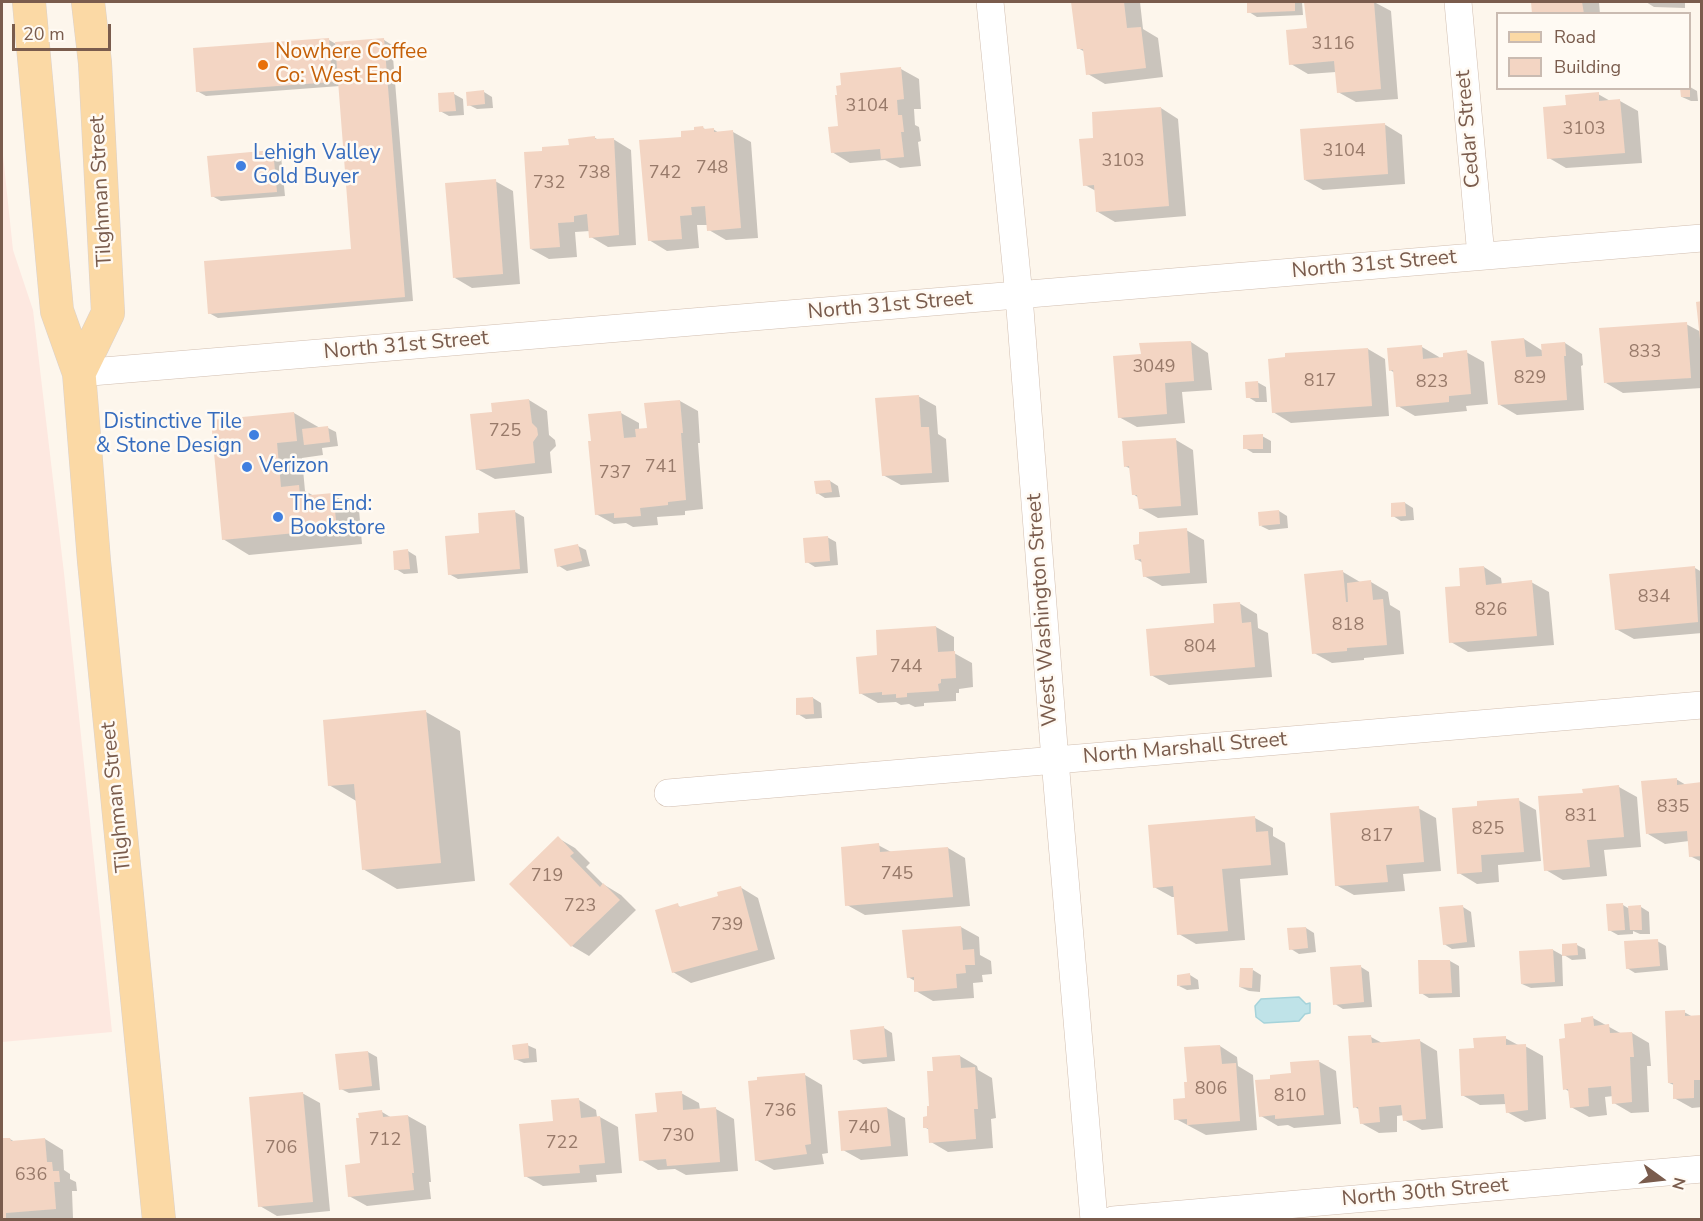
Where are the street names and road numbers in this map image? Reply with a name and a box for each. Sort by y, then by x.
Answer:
street label: Cedar Street [1451,69,1487,189]
street label: Tilghman Street [85,115,119,267]
street label: North 31st Street [1291,245,1457,285]
street label: North 31st Street [807,286,973,326]
street label: North 31st Street [323,326,489,366]
street label: West Washington Street [1022,493,1064,727]
street label: Tilghman Street [97,720,137,874]
street label: North Marshall Street [1082,728,1288,770]
street label: North 30th Street [1341,1173,1509,1213]

